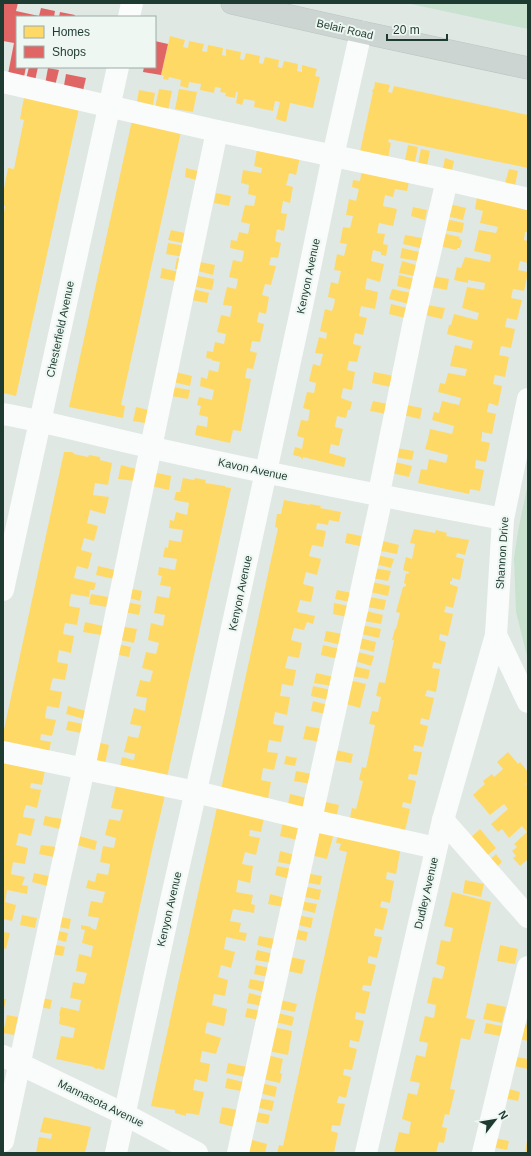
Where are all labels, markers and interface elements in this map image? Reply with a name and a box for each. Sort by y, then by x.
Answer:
legend [16,16,156,68]
scale bar [387,16,447,42]
street label: Belair Road [316,17,374,41]
text: 20 m [393,23,420,37]
text: Homes [52,25,90,39]
text: Shops [52,45,86,59]
street label: Kenyon Avenue [294,237,322,315]
street label: Chesterfield Avenue [44,280,76,378]
street label: Kavon Avenue [217,456,289,482]
street label: Shannon Drive [493,516,511,590]
street label: Kenyon Avenue [226,554,254,632]
street label: Dudley Avenue [412,856,440,930]
street label: Kenyon Avenue [155,870,183,948]
street label: Mannasota Avenue [56,1077,146,1129]
north arrow [475,1100,515,1140]
text: N [496,1108,511,1121]

